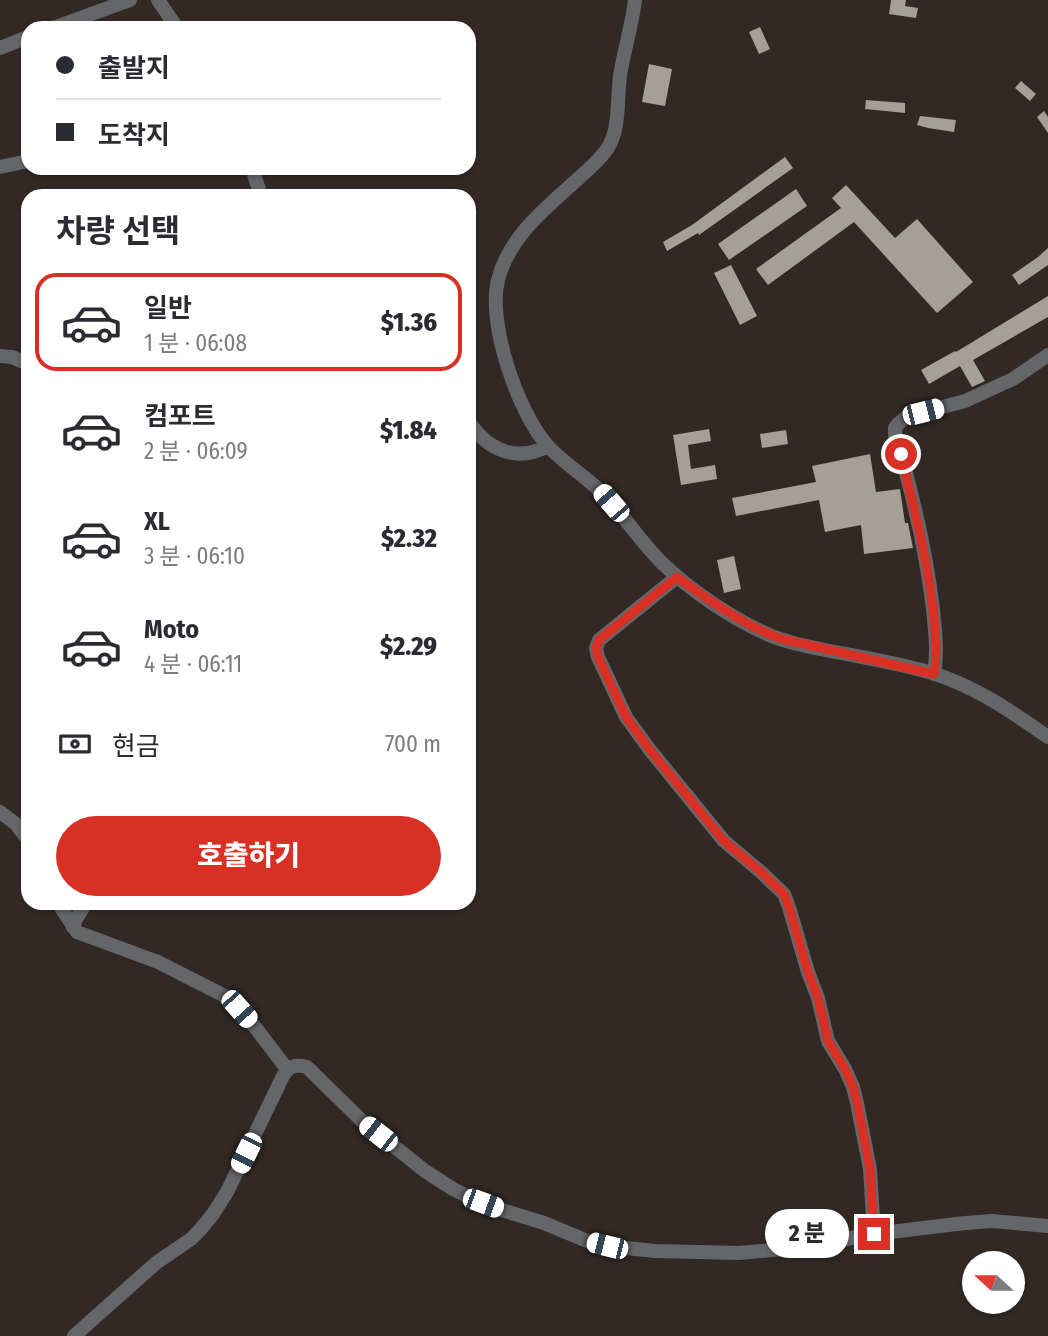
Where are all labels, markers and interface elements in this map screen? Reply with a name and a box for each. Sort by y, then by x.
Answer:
text: 출발지 [98,53,170,84]
text: 도착지 [98,120,170,151]
text: 차량 선택 [56,212,180,250]
icon: car [60,291,123,354]
text: 일반 [144,293,192,324]
text: $1.36 [381,307,437,338]
text: 1 분 · 06:08 [144,329,247,357]
car [901,397,946,427]
icon: car [60,399,123,462]
text: 컴포트 [144,401,216,432]
text: $1.84 [380,415,437,446]
text: 2 분 · 06:09 [144,437,248,465]
route start [885,438,917,470]
car [590,480,633,526]
text: XL [144,506,170,537]
icon: car [60,507,123,570]
text: $2.32 [381,523,437,554]
text: 3 분 · 06:10 [144,542,245,570]
text: Moto [144,614,199,645]
icon: car [60,615,123,678]
text: $2.29 [380,631,437,662]
text: 4 분 · 06:11 [144,650,242,678]
icon: cash [56,725,94,763]
text: 700 m [385,730,441,758]
text: 현금 [112,731,160,762]
button: 호출하기 [56,816,441,896]
car [218,986,261,1032]
car [355,1113,402,1155]
car [228,1130,265,1176]
car [460,1186,507,1220]
callout: 2 분 [766,1210,850,1258]
route end [858,1218,890,1250]
text: 2 분 [789,1219,825,1247]
car [585,1231,630,1261]
north arrow [962,1251,1026,1314]
map controls [962,1251,1025,1314]

